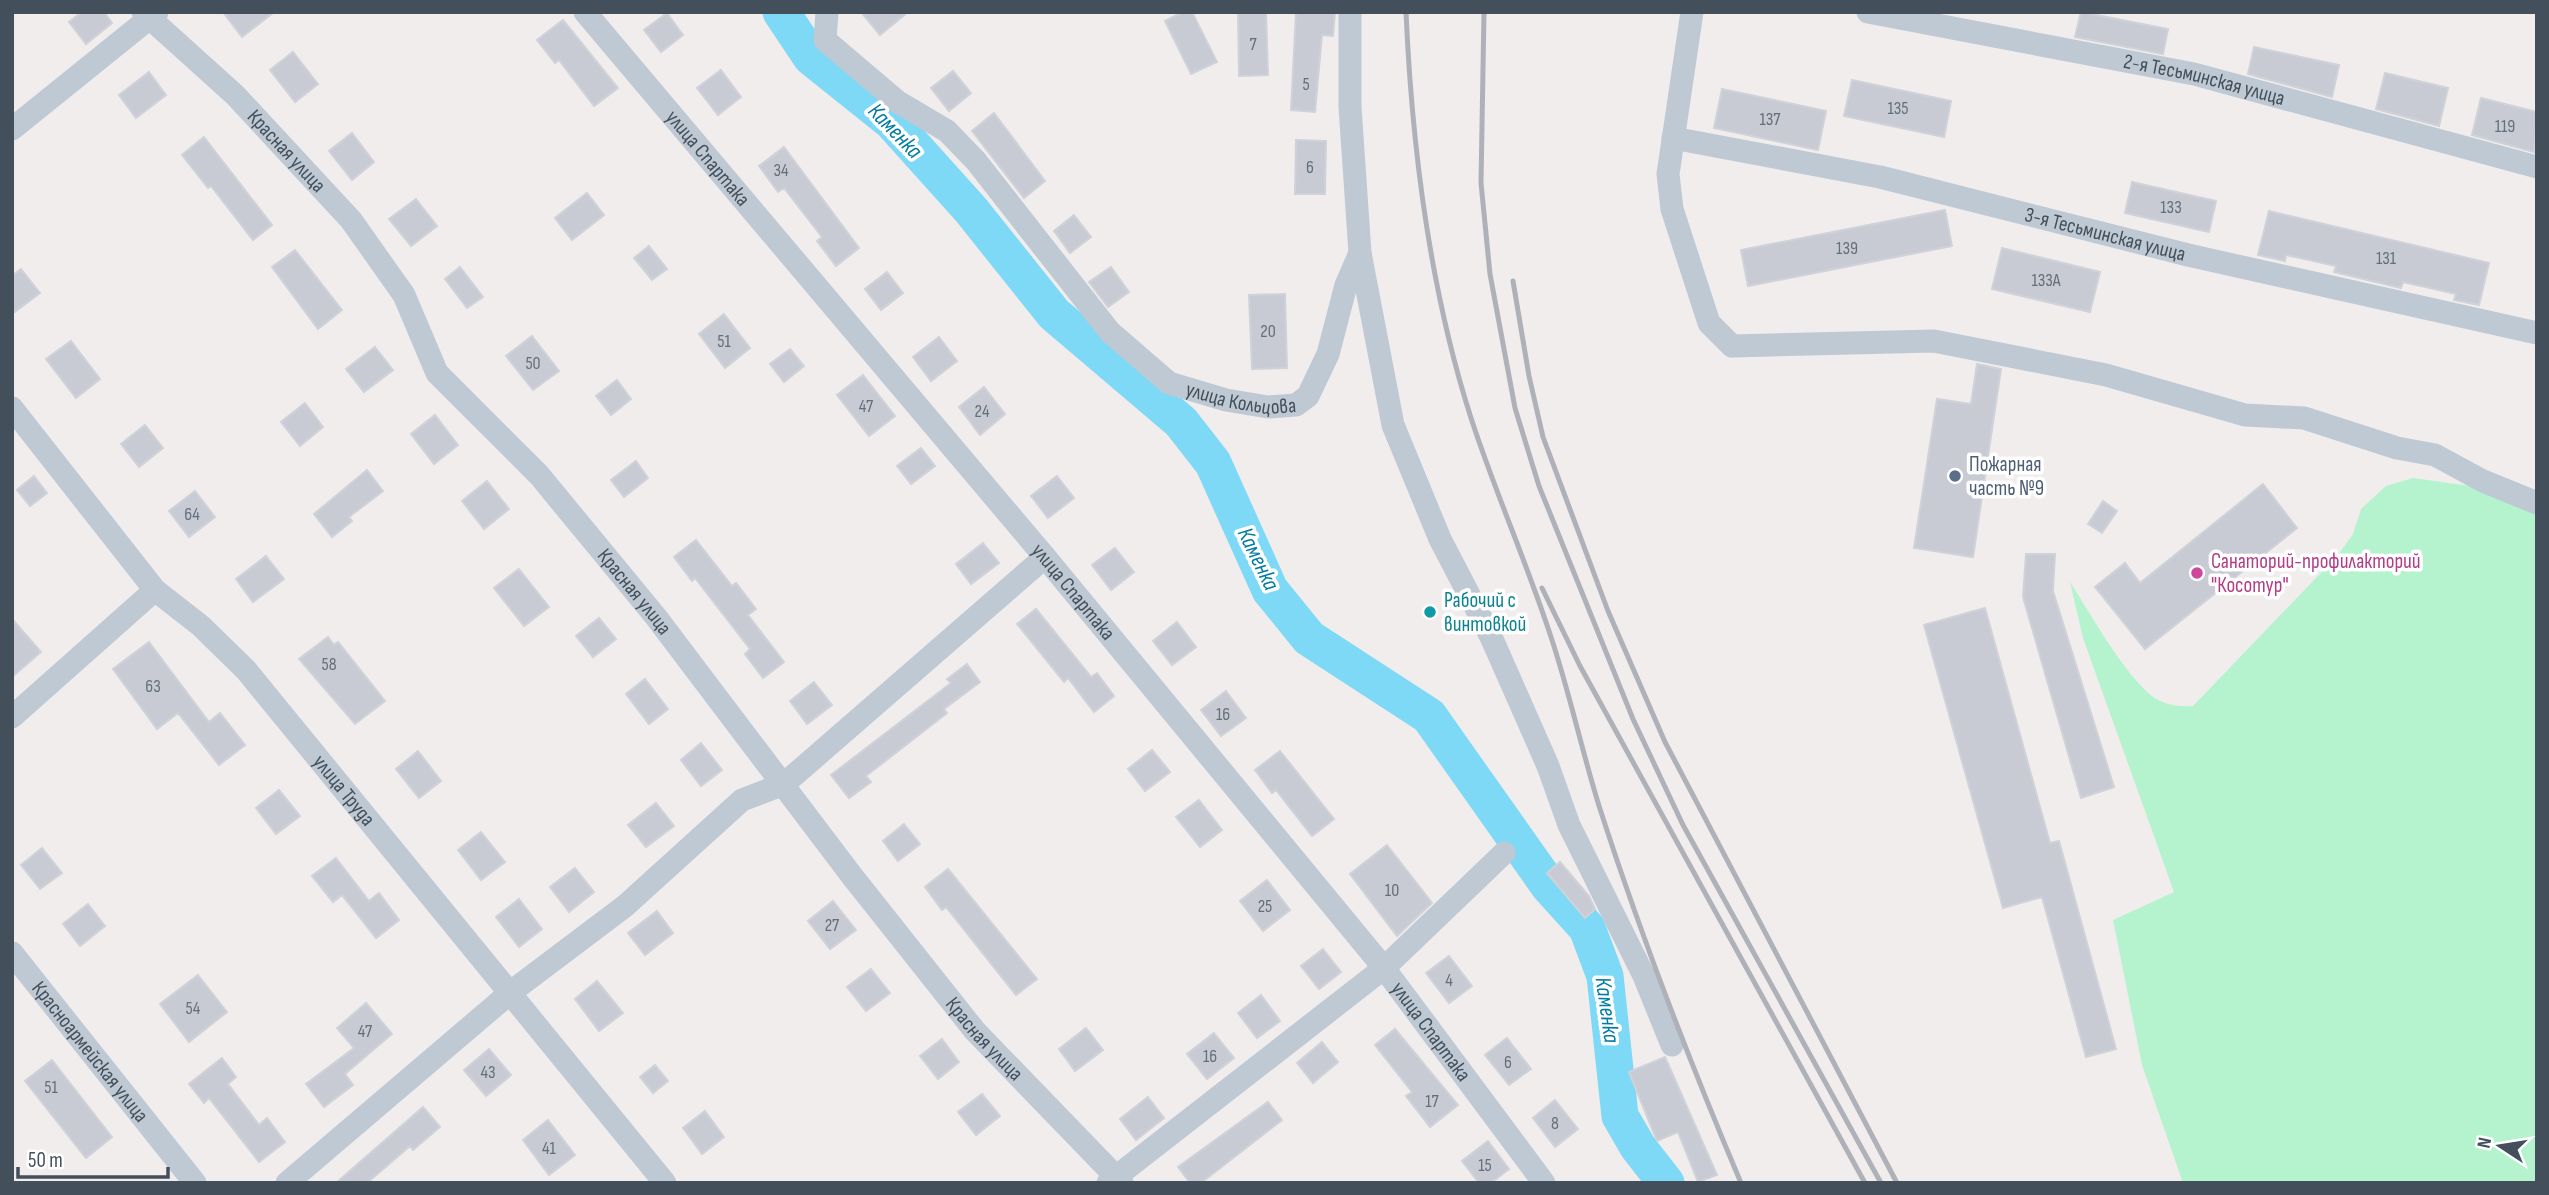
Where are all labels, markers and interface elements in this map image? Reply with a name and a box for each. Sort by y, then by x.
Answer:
house number: 7 [1249,34,1257,55]
street label: 2-я Тесьминская улица [2122,48,2288,111]
house number: 5 [1302,74,1310,95]
water label: Каменка [862,97,929,165]
house number: 135 [1887,98,1909,119]
street label: Красная улица [242,104,331,197]
street label: улица Спартака [661,105,756,211]
house number: 137 [1759,109,1781,130]
house number: 119 [2495,116,2515,137]
house number: 6 [1306,157,1314,178]
house number: 34 [773,160,789,181]
house number: 133 [2160,197,2182,218]
street label: 3-я Тесьминская улица [2022,202,2188,266]
house number: 139 [1836,238,1858,259]
house number: 131 [2376,248,2397,269]
house number: 133А [2031,270,2061,291]
house number: 20 [1260,321,1276,342]
house number: 51 [717,331,731,352]
house number: 50 [525,353,541,374]
street label: улица Кольцова [1183,376,1297,420]
house number: 47 [859,396,874,417]
house number: 24 [975,401,990,422]
place label: Пожарная часть №9 [1969,452,2044,501]
marker: Пожарная часть №9 [1947,468,1963,484]
house number: 64 [184,504,200,525]
water label: Каменка [1231,523,1285,596]
street label: улица Спартака [1026,538,1121,645]
street label: Красная улица [592,543,677,640]
place label: Санаторий-профилакторий "Косотур" [2211,549,2421,598]
marker: Санаторий-профилакторий "Косотур" [2189,565,2205,581]
place label: Рабочий с винтовкой [1444,588,1526,637]
marker: Рабочий с винтовкой [1422,604,1438,620]
house number: 58 [321,654,337,675]
house number: 63 [145,676,161,697]
house number: 16 [1216,704,1230,725]
street label: улица Труда [308,750,381,831]
house number: 10 [1385,880,1399,901]
house number: 25 [1258,896,1272,917]
house number: 27 [825,915,840,936]
house number: 4 [1445,970,1453,991]
water label: Каменка [1589,975,1626,1045]
street label: Красноармейская улица [27,976,154,1127]
street label: улица Спартака [1386,977,1476,1086]
street label: Красная улица [940,992,1029,1086]
house number: 54 [186,998,201,1019]
house number: 47 [358,1021,373,1042]
house number: 16 [1203,1046,1217,1067]
house number: 6 [1504,1052,1512,1073]
house number: 43 [480,1062,496,1083]
house number: 51 [44,1077,58,1098]
house number: 17 [1425,1091,1440,1112]
north arrow [2465,1111,2535,1181]
house number: 8 [1551,1113,1559,1134]
text: N [2473,1135,2497,1150]
scale bar [18,1136,168,1180]
house number: 41 [542,1138,557,1159]
text: 50 m [28,1148,63,1173]
house number: 15 [1478,1155,1492,1176]

